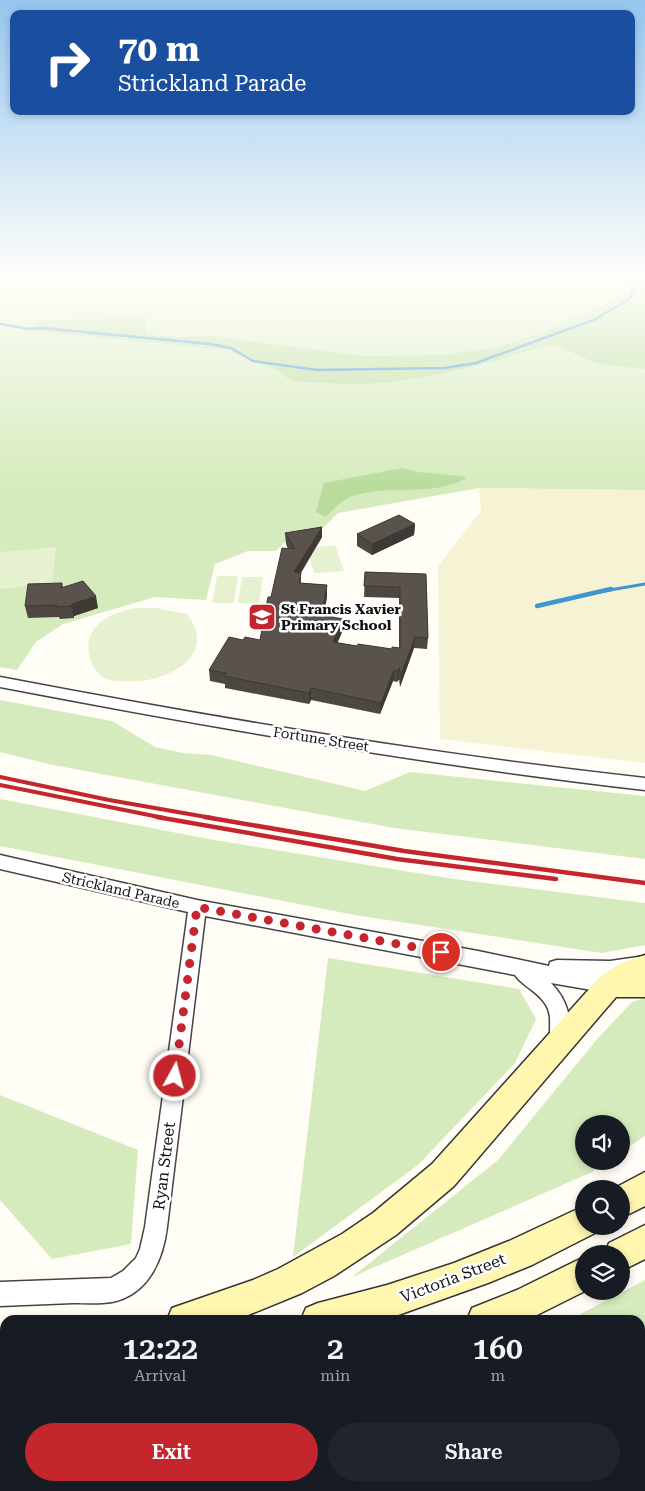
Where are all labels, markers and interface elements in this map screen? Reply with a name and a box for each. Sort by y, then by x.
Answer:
text: 70 m [118,29,200,70]
icon: right [35,30,100,95]
text: Strickland Parade [118,71,306,96]
place label: St Francis Xavier Primary School [281,601,401,633]
school or university icon: St Francis Xavier Primary School [247,602,277,632]
street label: Fortune Street [272,724,370,754]
street label: Strickland Parade [61,869,181,911]
pin [420,931,462,973]
icon: arrive [427,938,455,966]
position arrow [148,1049,200,1101]
map controls [575,1115,630,1300]
button: sound [575,1115,630,1170]
street label: Ryan Street [149,1121,179,1211]
button: search [575,1180,630,1235]
button: layers [575,1245,630,1300]
street label: Victoria Street [398,1249,508,1307]
text: 12:22 [122,1331,198,1366]
text: 2 [327,1331,344,1366]
text: 160 [472,1331,523,1366]
text: Arrival [134,1366,186,1385]
text: min [320,1366,350,1385]
text: m [490,1366,505,1385]
button: Exit [25,1423,318,1481]
button: Share [328,1423,620,1481]

